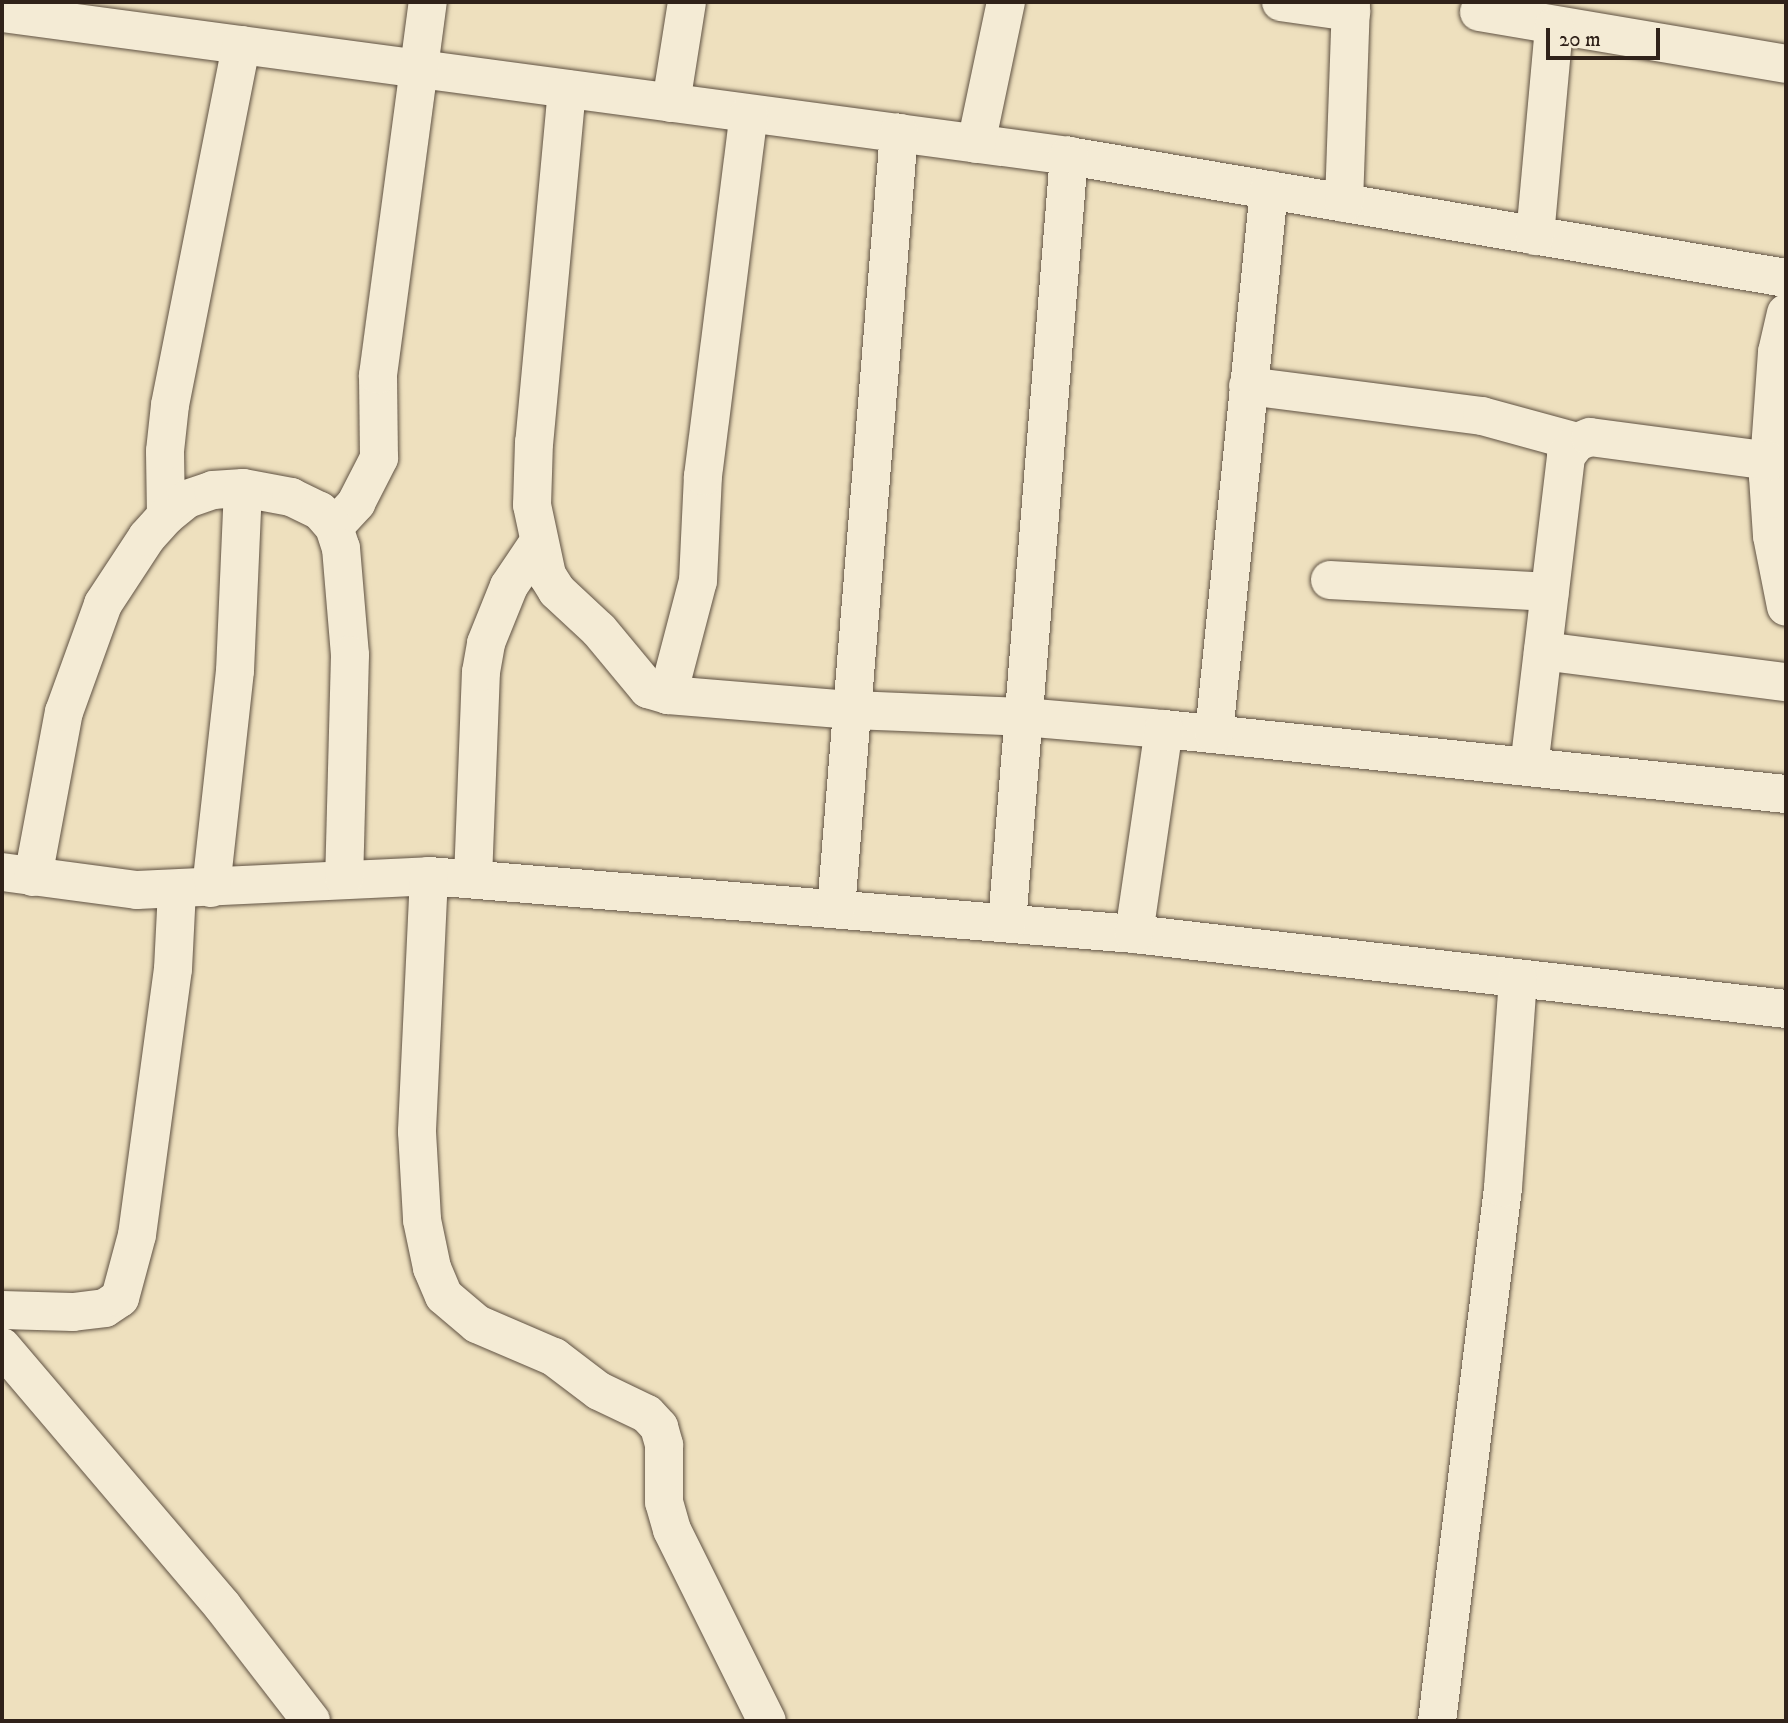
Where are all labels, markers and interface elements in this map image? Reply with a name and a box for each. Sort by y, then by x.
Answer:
scale bar [1550,14,1664,58]
text: 20 m [1559,27,1601,53]

